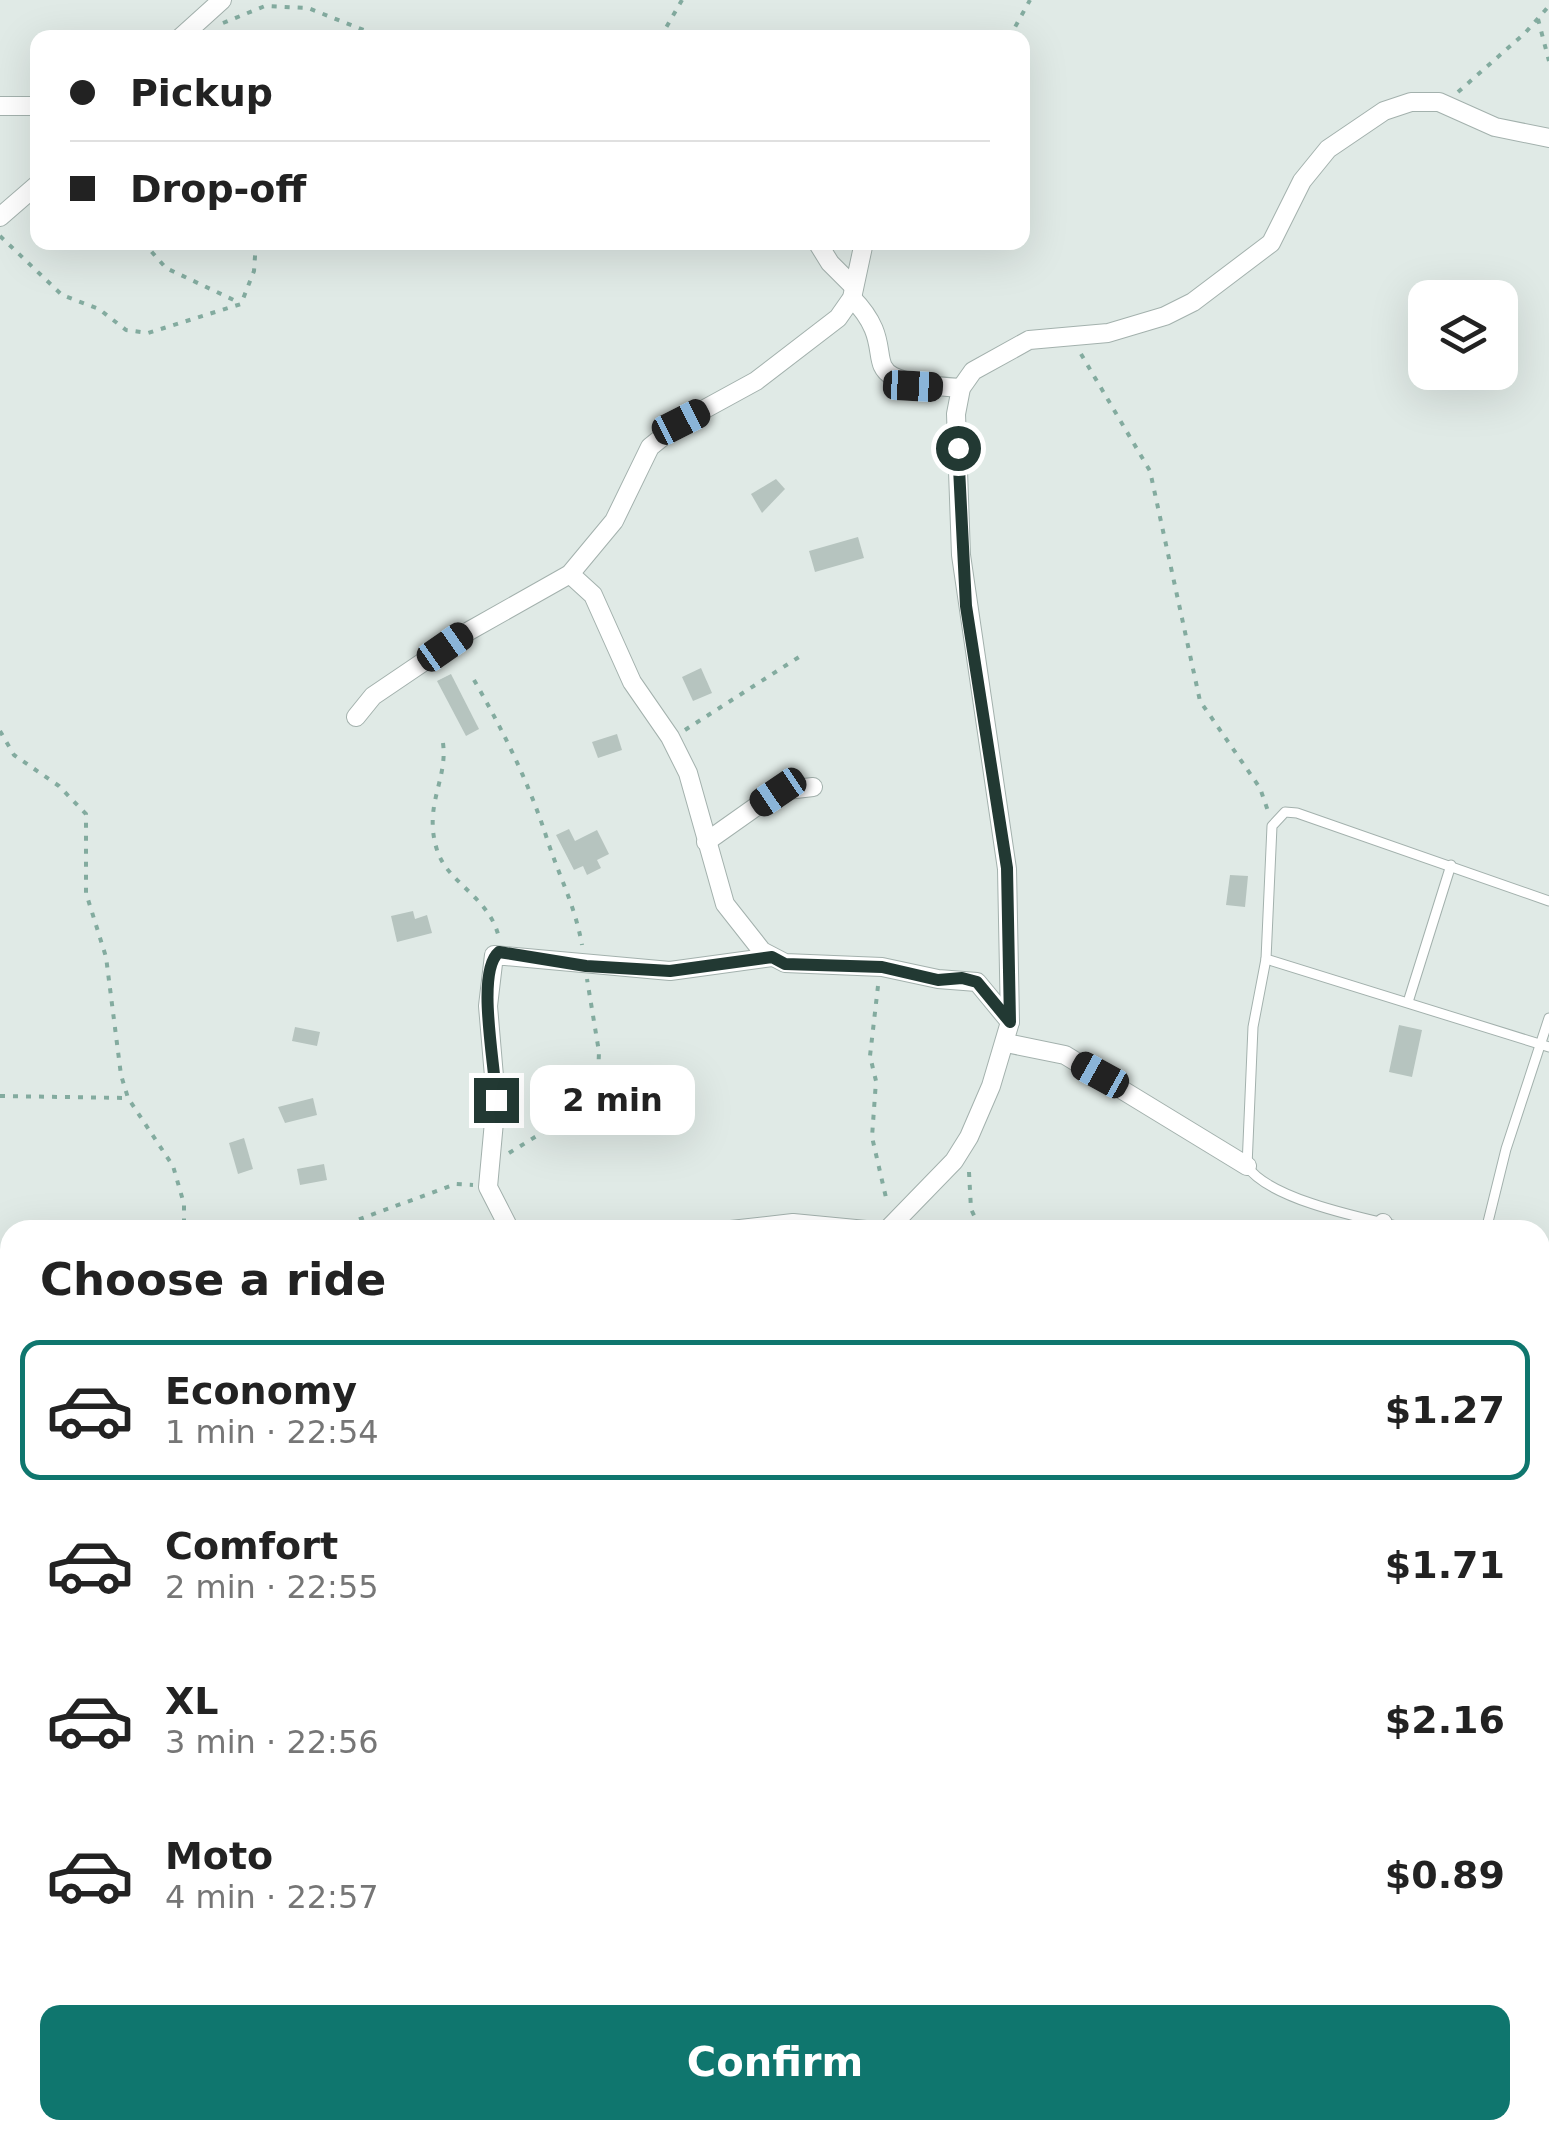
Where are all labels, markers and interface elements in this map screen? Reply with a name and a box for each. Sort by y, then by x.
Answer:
text: Pickup [130,71,273,115]
text: Drop-off [130,167,306,211]
map controls [1408,280,1518,390]
button: layers [1408,280,1518,390]
car [882,369,944,403]
car [647,395,715,449]
route start [936,426,981,471]
car [412,618,478,676]
car [745,763,811,821]
car [1066,1047,1134,1103]
callout: 2 min [531,1065,696,1135]
route end [474,1078,519,1123]
text: 2 min [562,1081,663,1119]
text: Choose a ride [40,1253,386,1306]
icon: car [45,1365,135,1455]
text: Economy [165,1369,357,1413]
text: $1.27 [1385,1388,1505,1432]
text: 1 min · 22:54 [165,1413,379,1451]
icon: car [45,1520,135,1610]
text: Comfort [165,1524,338,1568]
text: $1.71 [1385,1543,1505,1587]
text: 2 min · 22:55 [165,1568,379,1606]
icon: car [45,1675,135,1765]
text: XL [165,1679,219,1723]
text: $2.16 [1385,1698,1505,1742]
text: 3 min · 22:56 [165,1723,379,1761]
icon: car [45,1830,135,1920]
text: Moto [165,1834,273,1878]
text: $0.89 [1385,1853,1505,1897]
text: 4 min · 22:57 [165,1878,379,1916]
button: Confirm [40,2005,1510,2120]

